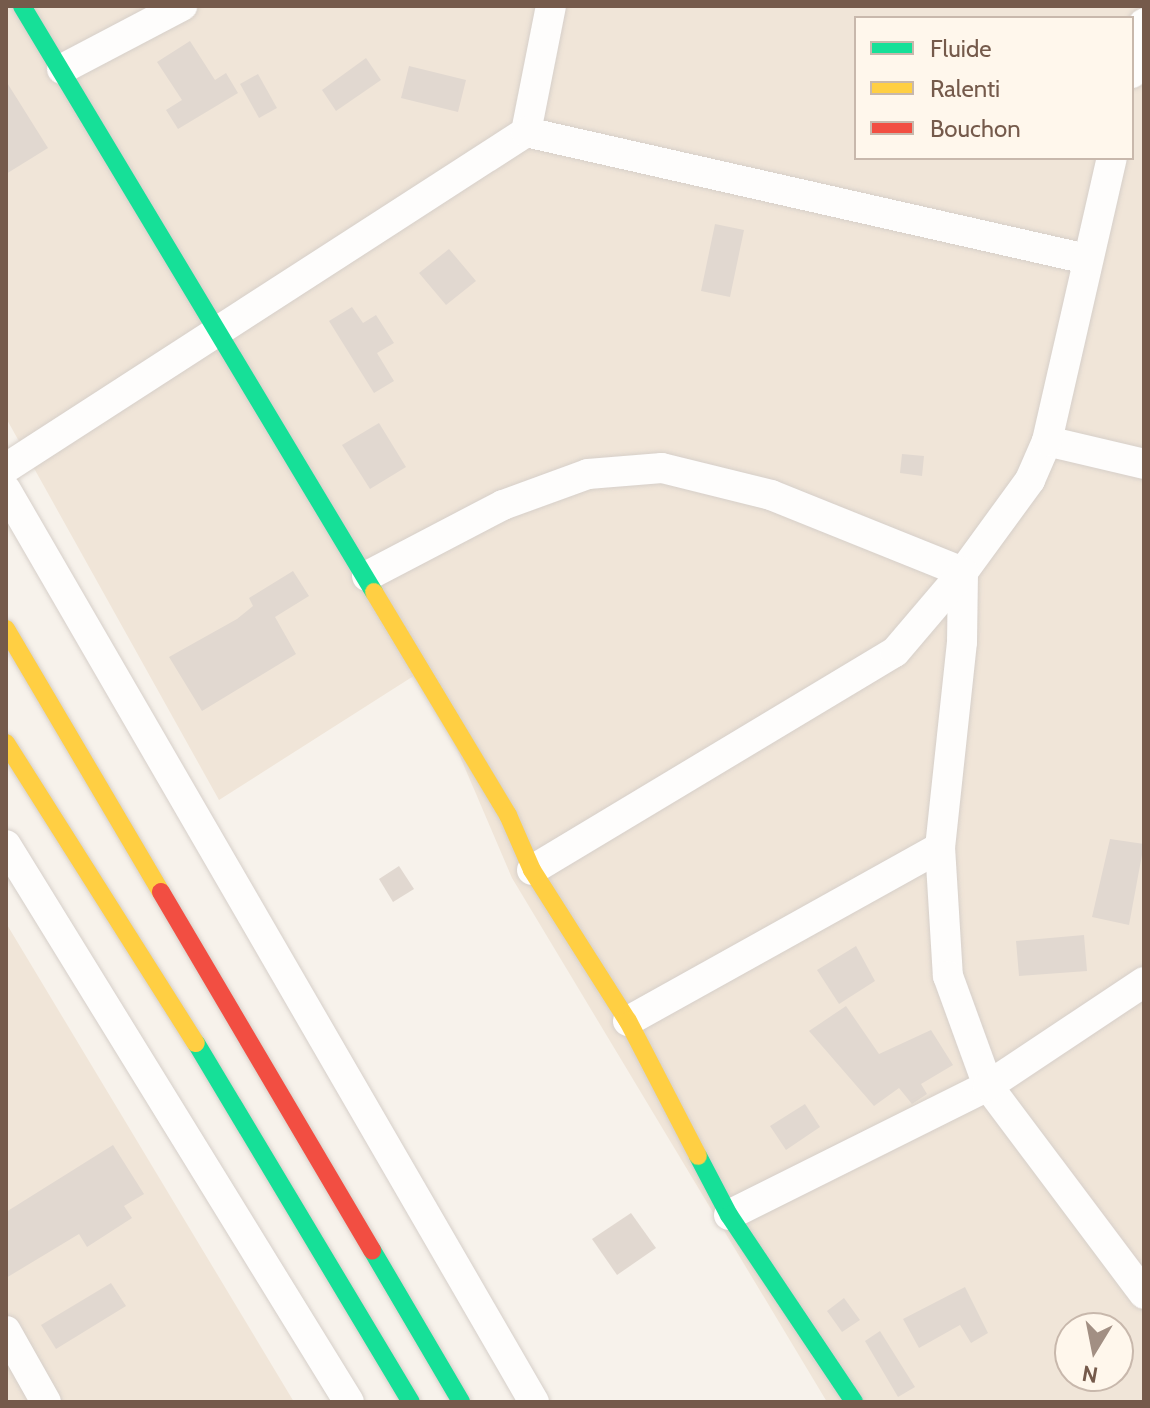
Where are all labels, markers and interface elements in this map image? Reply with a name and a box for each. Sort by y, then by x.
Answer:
legend [854,16,1134,160]
text: Fluide [930,34,992,63]
text: Ralenti [930,74,1000,103]
text: Bouchon [930,114,1021,143]
north arrow [1054,1312,1134,1392]
text: N [1080,1360,1100,1389]

